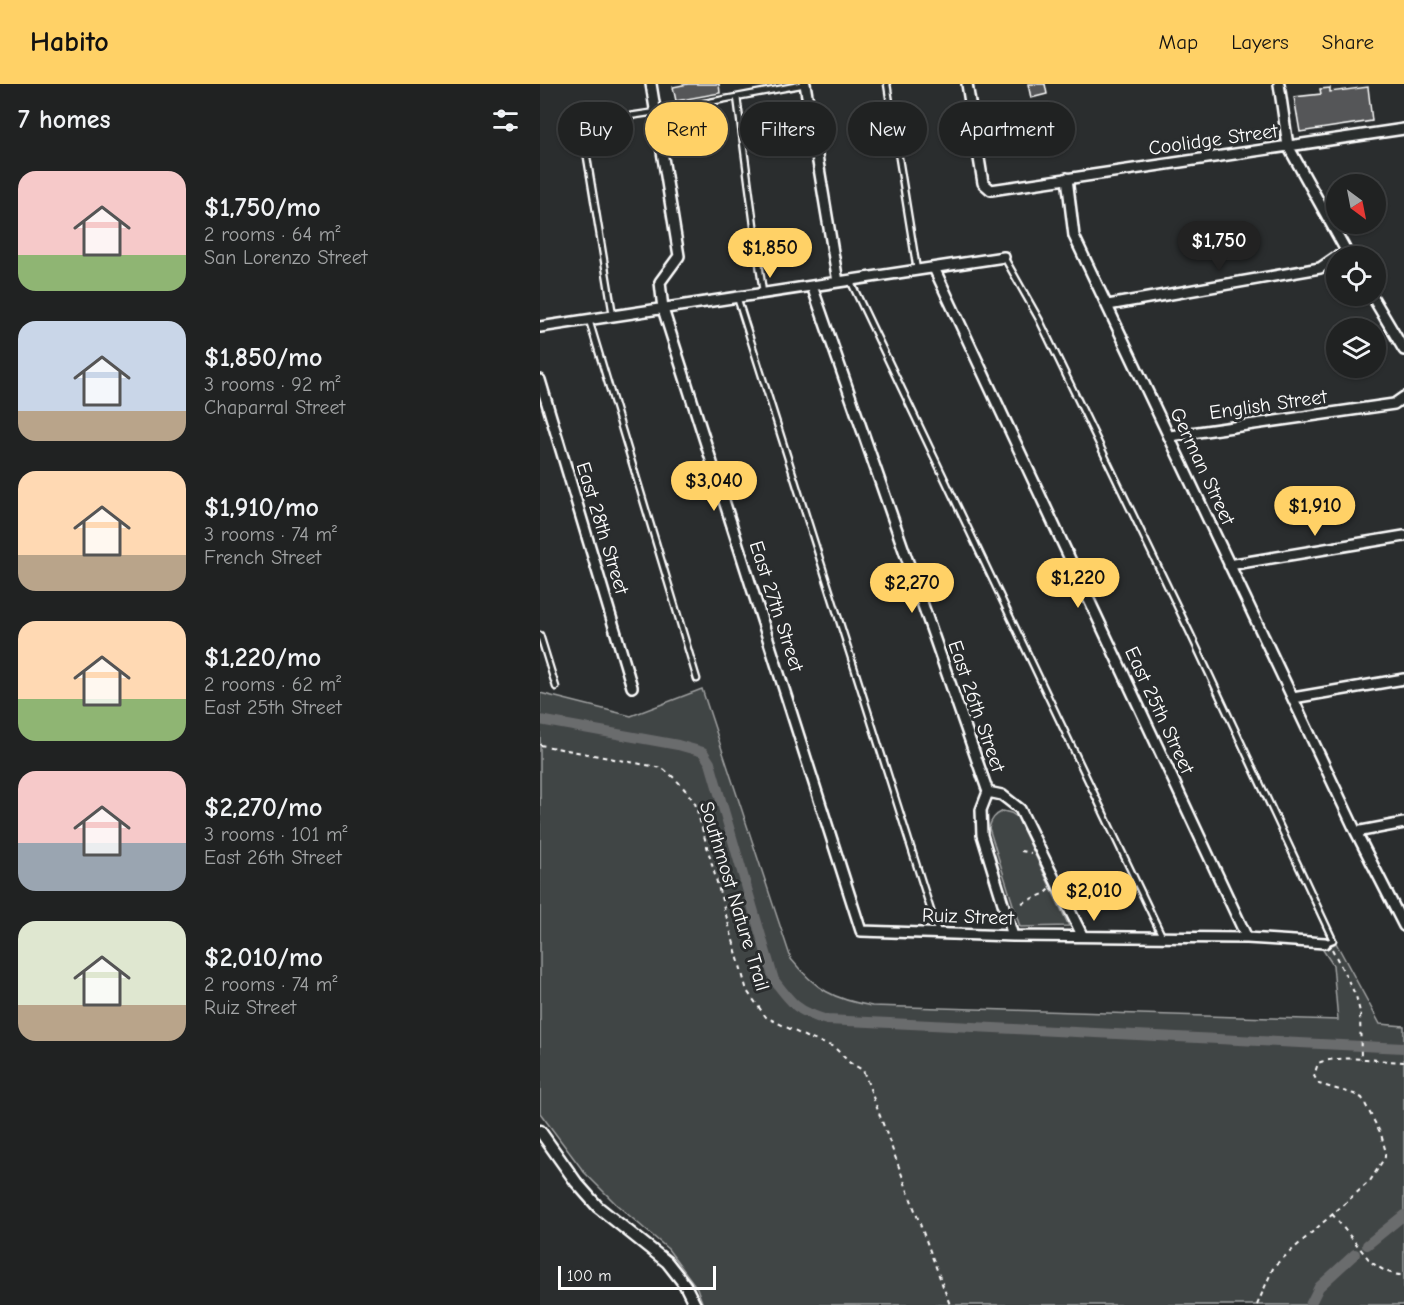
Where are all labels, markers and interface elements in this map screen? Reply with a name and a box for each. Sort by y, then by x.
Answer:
text: Habito [30,26,109,58]
text: Map [1159,30,1198,54]
text: Layers [1231,30,1289,54]
text: Share [1322,30,1374,54]
chip: Buy [558,102,633,156]
chip: Rent [645,102,728,156]
chip: Filters [740,102,836,156]
chip: New [848,102,927,156]
chip: Apartment [939,102,1075,156]
icon: filters [489,104,522,137]
text: 7 homes [18,105,111,135]
street label: Coolidge Street [1147,119,1280,160]
north arrow [1326,174,1386,234]
map controls [1326,174,1386,378]
text: $1,750/mo [204,193,321,223]
icon: home [66,195,138,267]
pin: $1,750 [1170,221,1268,272]
text: 2 rooms · 64 m² [204,223,340,246]
pin: $1,850 [721,228,819,279]
text: $1,750 [1192,229,1246,252]
text: $1,850 [742,236,798,259]
text: San Lorenzo Street [204,246,368,269]
button: locate [1326,246,1386,306]
button: layers [1326,318,1386,378]
text: $1,850/mo [204,343,322,373]
icon: home [66,345,138,417]
text: 3 rooms · 92 m² [204,373,341,396]
street label: English Street [1208,385,1330,424]
text: Chaparral Street [204,396,345,419]
street label: German Street [1165,404,1240,530]
street label: East 28th Street [571,459,634,598]
pin: $3,040 [665,461,763,512]
text: $3,040 [685,469,743,492]
pin: $1,910 [1266,486,1364,537]
text: $1,910/mo [204,493,319,523]
text: $1,910 [1288,494,1342,517]
icon: home [66,495,138,567]
text: 3 rooms · 74 m² [204,523,337,546]
street label: East 27th Street [745,538,809,676]
text: French Street [204,546,321,569]
pin: $1,220 [1029,558,1127,609]
pin: $2,270 [863,563,961,614]
text: $1,220 [1050,566,1106,589]
text: $2,270 [884,571,940,594]
street label: East 26th Street [943,637,1010,776]
text: $1,220/mo [204,643,321,673]
street label: East 25th Street [1120,643,1200,779]
icon: home [66,645,138,717]
text: 2 rooms · 62 m² [204,673,341,696]
text: East 25th Street [204,696,342,719]
text: $2,270/mo [204,793,322,823]
icon: home [66,795,138,867]
street label: Southmost Nature Trail [695,799,774,994]
text: 3 rooms · 101 m² [204,823,348,846]
text: East 26th Street [204,846,342,869]
pin: $2,010 [1045,871,1143,922]
text: $2,010 [1066,879,1122,902]
street label: Ruiz Street [922,903,1016,930]
text: $2,010/mo [204,943,323,973]
icon: home [66,945,138,1017]
text: 2 rooms · 74 m² [204,973,337,996]
text: Ruiz Street [204,996,296,1019]
scale bar [558,1263,716,1290]
text: 100 m [567,1267,611,1285]

